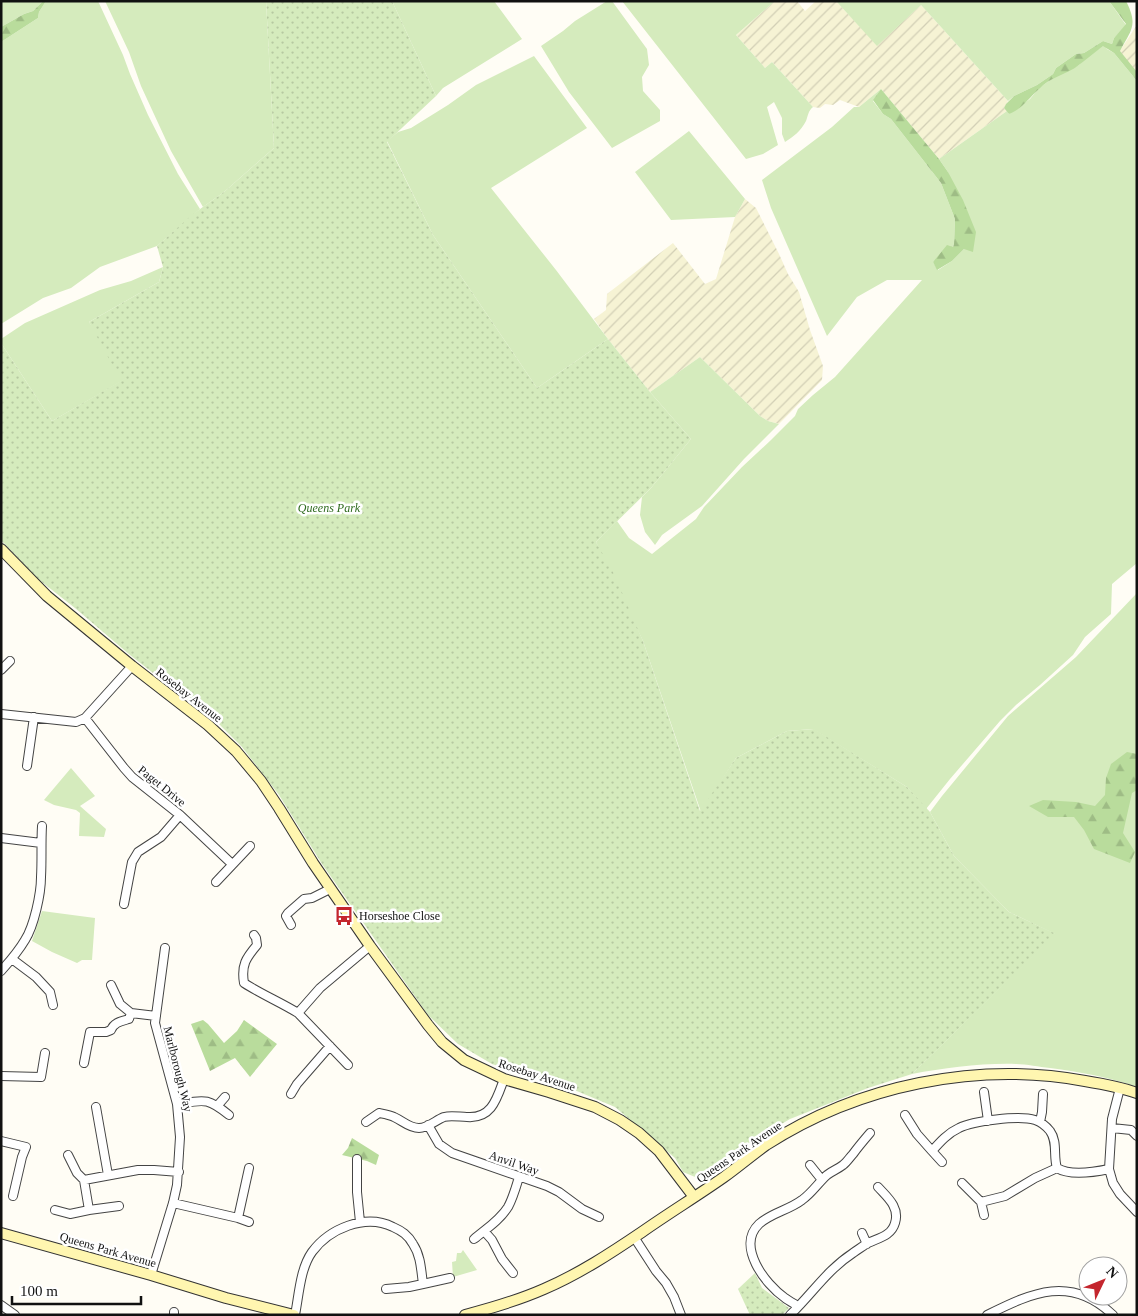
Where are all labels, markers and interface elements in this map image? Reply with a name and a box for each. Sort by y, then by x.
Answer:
park label: Queens Park [298,501,361,515]
street label: Rosebay Avenue [153,665,225,725]
street label: Paget Drive [135,763,189,809]
bus stop icon: Horseshoe Close [333,905,355,927]
place label: Horseshoe Close [359,909,440,923]
street label: Marlborough Way [161,1025,195,1113]
street label: Rosebay Avenue [497,1056,577,1094]
street label: Queens Park Avenue [694,1118,784,1186]
street label: Anvil Way [487,1148,541,1178]
street label: Queens Park Avenue [58,1230,158,1270]
north arrow [1078,1256,1128,1306]
text: N [1103,1264,1121,1281]
scale bar [12,1274,141,1306]
text: 100 m [20,1283,58,1299]

